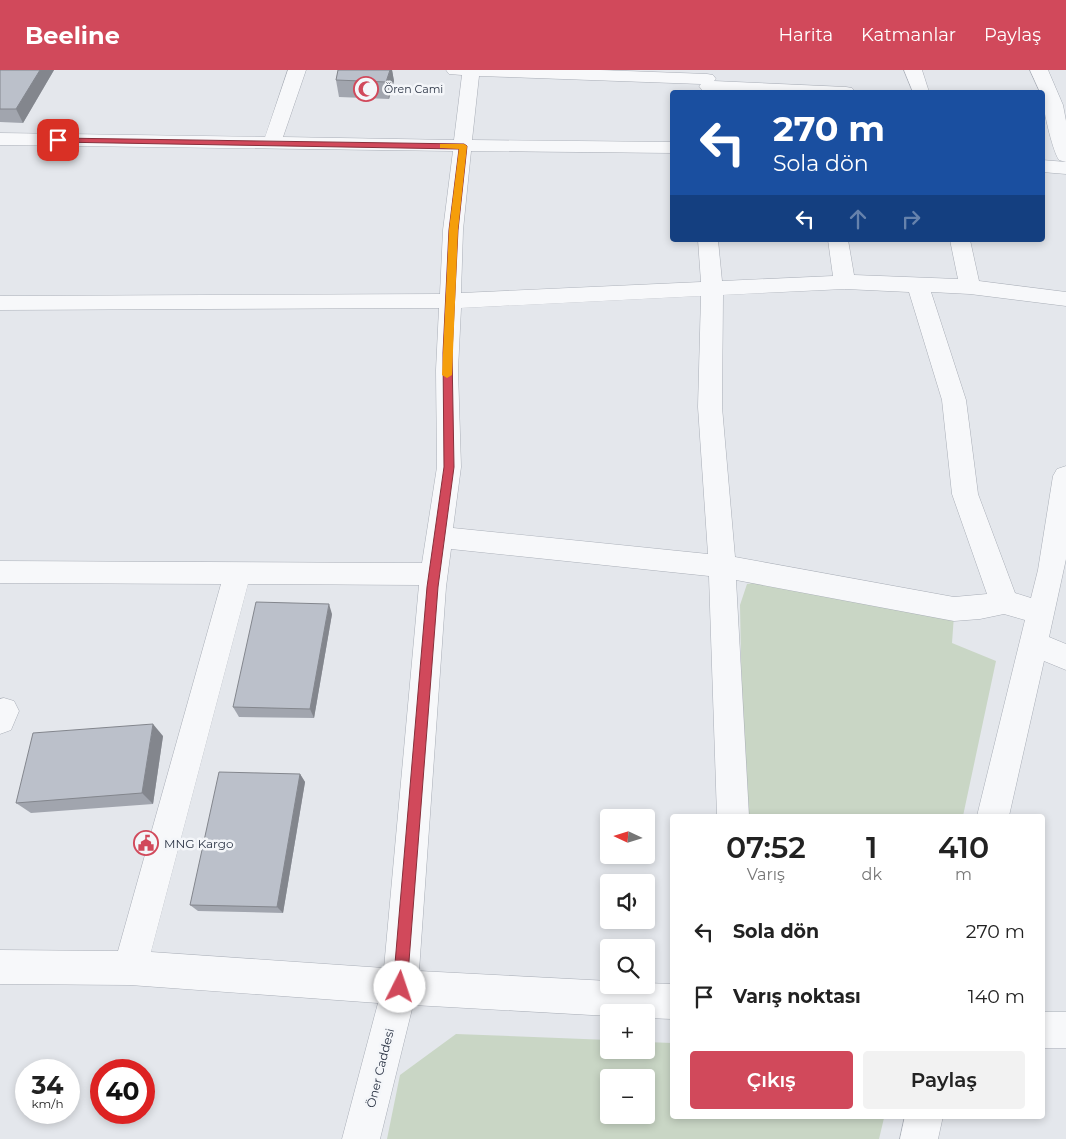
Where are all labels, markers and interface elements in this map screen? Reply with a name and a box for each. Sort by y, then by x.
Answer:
text: Beeline [25,21,120,50]
text: Harita [778,24,833,46]
text: Katmanlar [861,24,956,46]
text: Paylaş [984,24,1041,46]
mosque icon: Ören Cami [353,76,379,102]
place label: Ören Cami [384,82,443,96]
text: 270 m [773,107,885,150]
icon: left [690,110,755,175]
pin [37,119,79,161]
icon: arrive [44,126,72,154]
text: Sola dön [773,150,869,177]
icon: left [791,205,819,233]
icon: ahead [844,205,872,233]
icon: right [897,205,925,233]
north arrow [600,809,655,864]
map controls [600,809,655,1124]
text: 07:52 [726,829,806,866]
text: 1 [866,829,878,866]
text: 410 [938,829,989,866]
public building icon: MNG Kargo [133,830,159,856]
place label: MNG Kargo [164,836,234,851]
text: Varış [747,865,785,884]
text: dk [862,865,882,884]
text: m [955,865,972,884]
button: sound [600,874,655,929]
icon: left [690,918,718,946]
text: Sola dön [733,920,819,943]
text: 270 m [966,920,1025,943]
button: search [600,939,655,994]
position arrow [373,960,425,1012]
icon: arrive [690,983,718,1011]
text: Varış noktası [733,985,861,1008]
text: 140 m [968,985,1025,1008]
button: + [600,1004,655,1059]
street label: Öner Caddesi [363,1027,397,1109]
button: Çıkış [690,1051,853,1109]
button: Paylaş [863,1051,1025,1109]
speed limit sign: 40 [90,1059,155,1124]
button: − [600,1069,655,1124]
text: 34 [31,1070,64,1100]
text: km/h [31,1096,64,1111]

